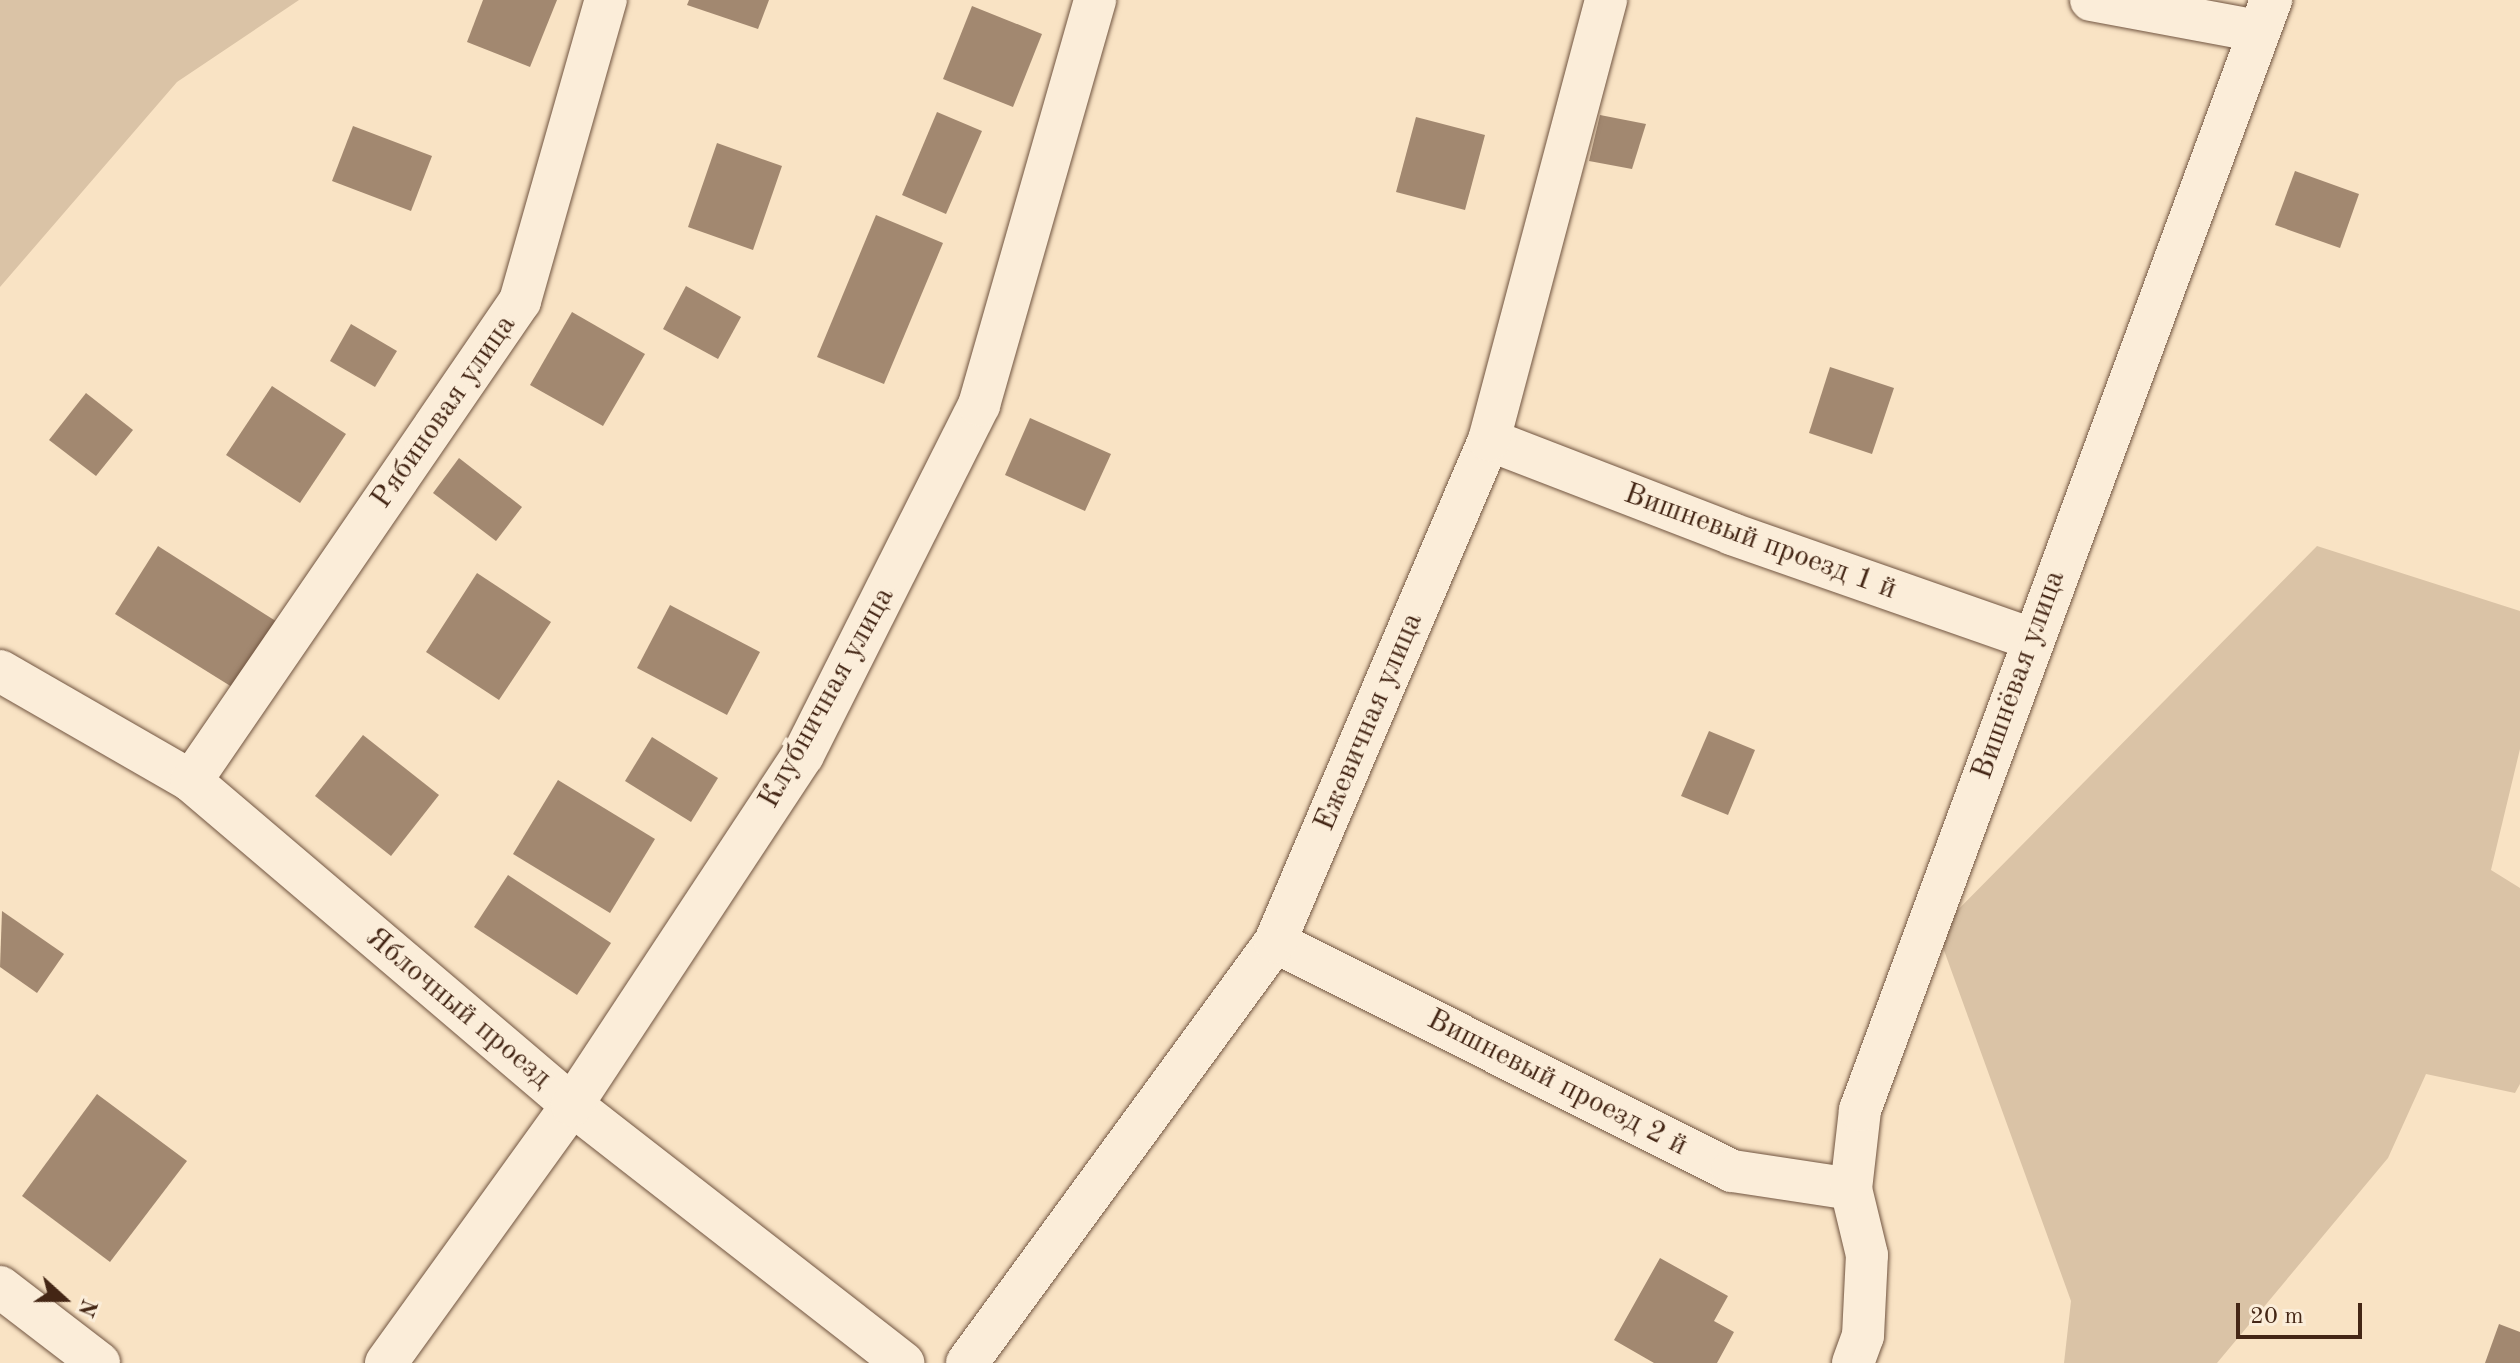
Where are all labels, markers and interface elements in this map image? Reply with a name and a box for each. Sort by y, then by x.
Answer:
street label: Рябиновая улица [364,308,524,516]
street label: Вишневый проезд 1 й [1619,476,1901,608]
street label: Вишнёвая улица [1964,566,2074,784]
street label: Клубничная улица [751,581,903,815]
street label: Ежевичная улица [1307,607,1431,837]
street label: Яблочный проезд [358,920,558,1096]
street label: Вишневый проезд 2 й [1421,1002,1693,1164]
north arrow [24,1259,104,1339]
scale bar [2240,1287,2366,1337]
text: N [73,1296,100,1319]
text: 20 m [2250,1305,2304,1329]

